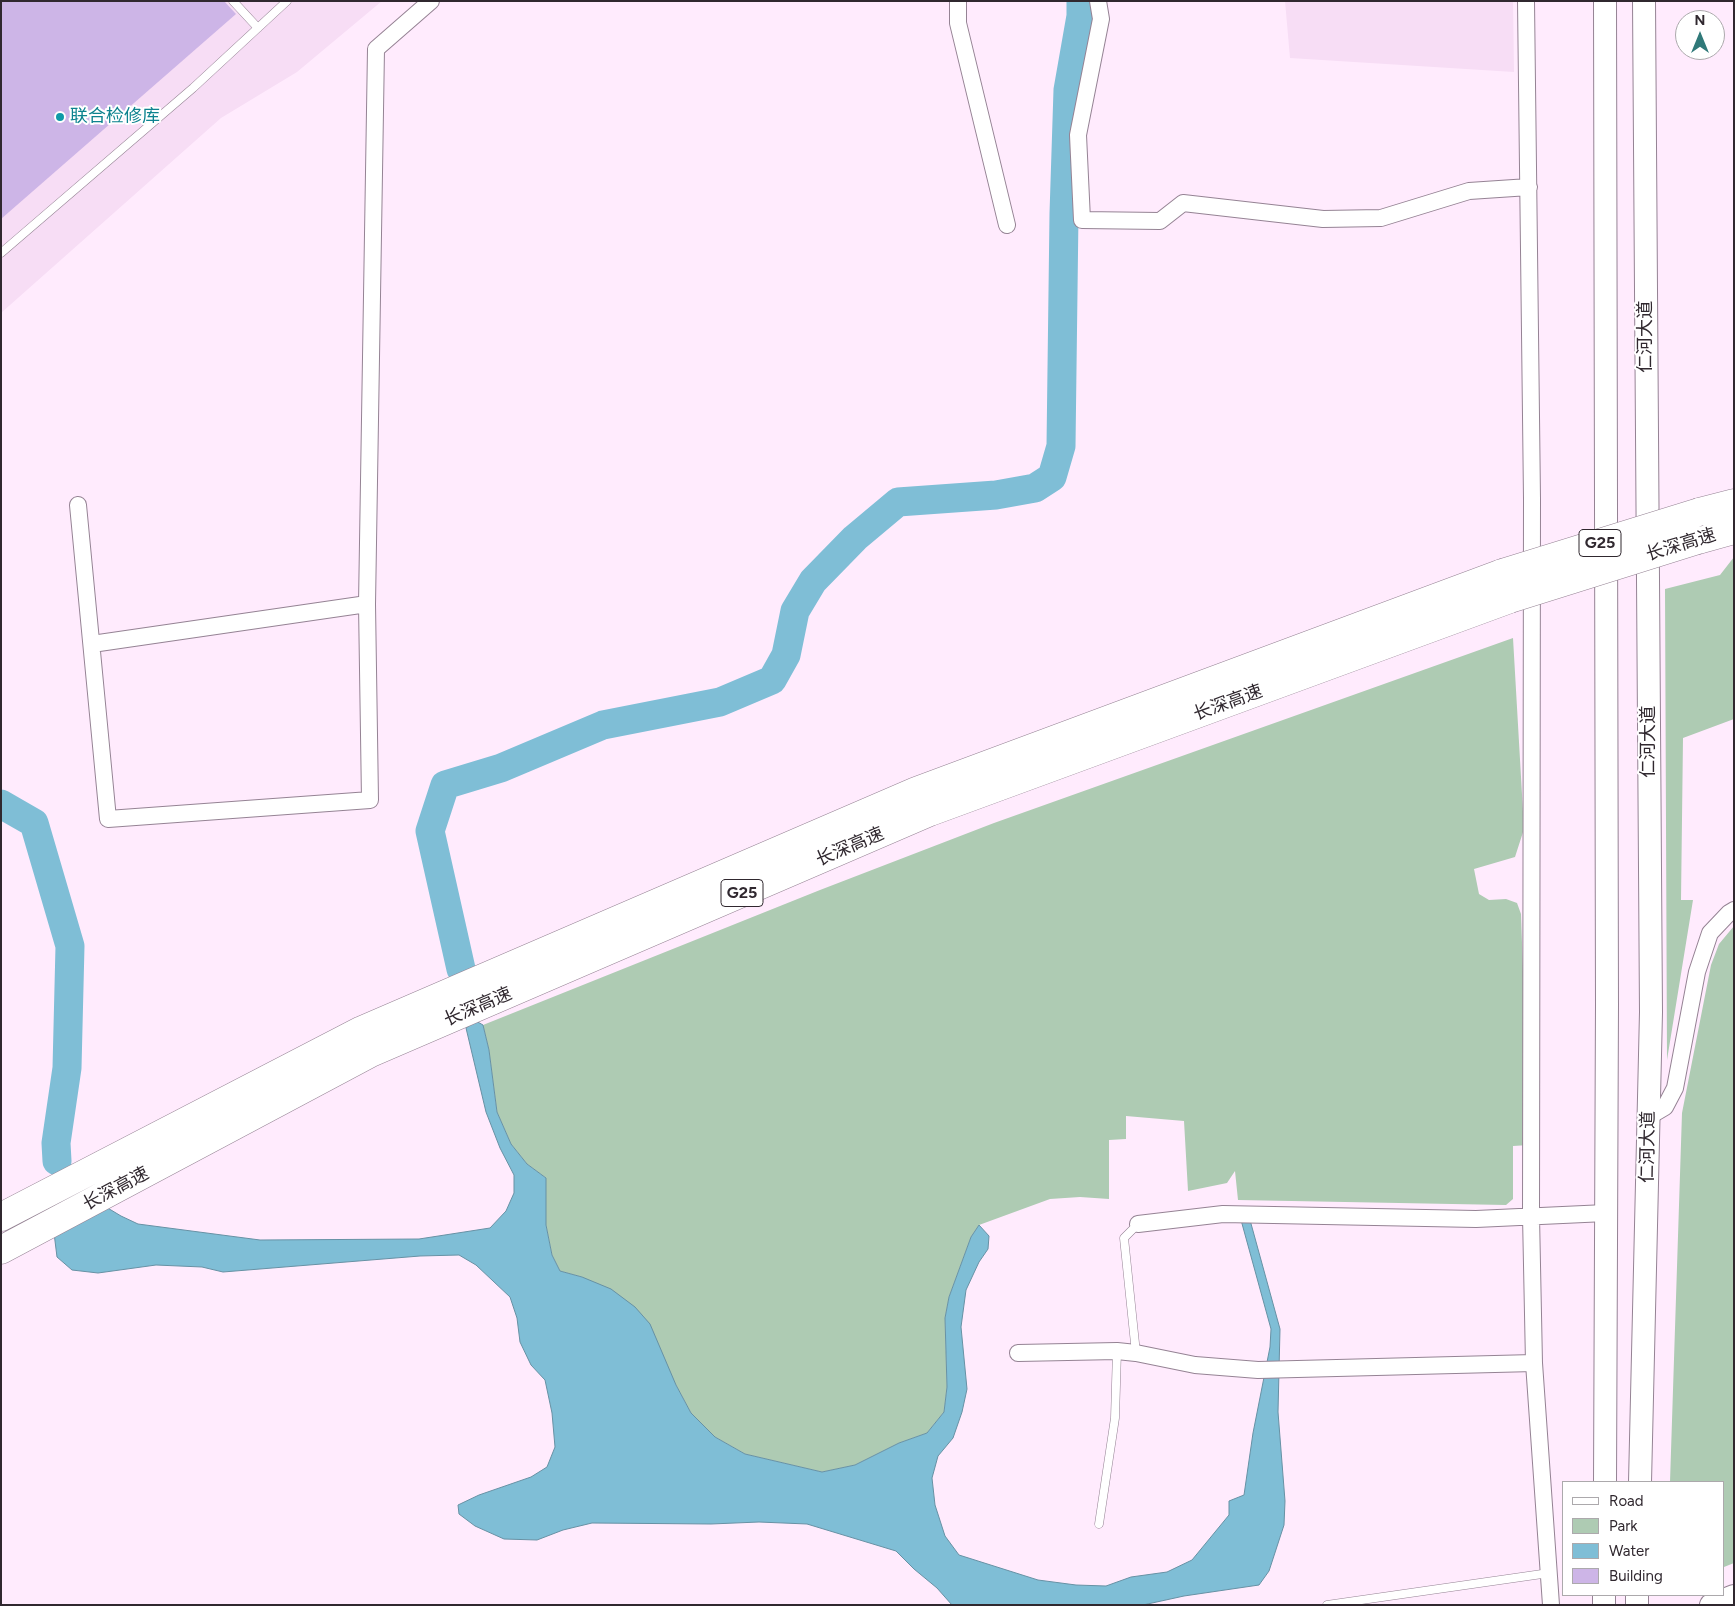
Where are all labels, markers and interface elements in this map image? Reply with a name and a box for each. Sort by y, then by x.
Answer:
north arrow [1675,10,1725,60]
text: N [1695,12,1705,29]
place label: 联合检修库 [70,106,160,128]
marker: 联合检修库 [54,111,66,123]
street label: 仁河大道 [1635,301,1657,373]
street label: 长深高速 [1643,524,1719,566]
road number: G25 [1579,530,1621,556]
street label: 长深高速 [1190,681,1266,725]
street label: 仁河大道 [1638,706,1660,778]
street label: 长深高速 [813,823,887,871]
road number: G25 [721,880,763,906]
street label: 长深高速 [441,983,515,1031]
street label: 仁河大道 [1637,1111,1659,1183]
street label: 长深高速 [79,1163,153,1215]
legend [1562,1481,1725,1596]
text: Road [1609,1492,1644,1510]
text: Park [1609,1517,1638,1535]
text: Water [1609,1542,1649,1560]
text: Building [1609,1567,1663,1585]

